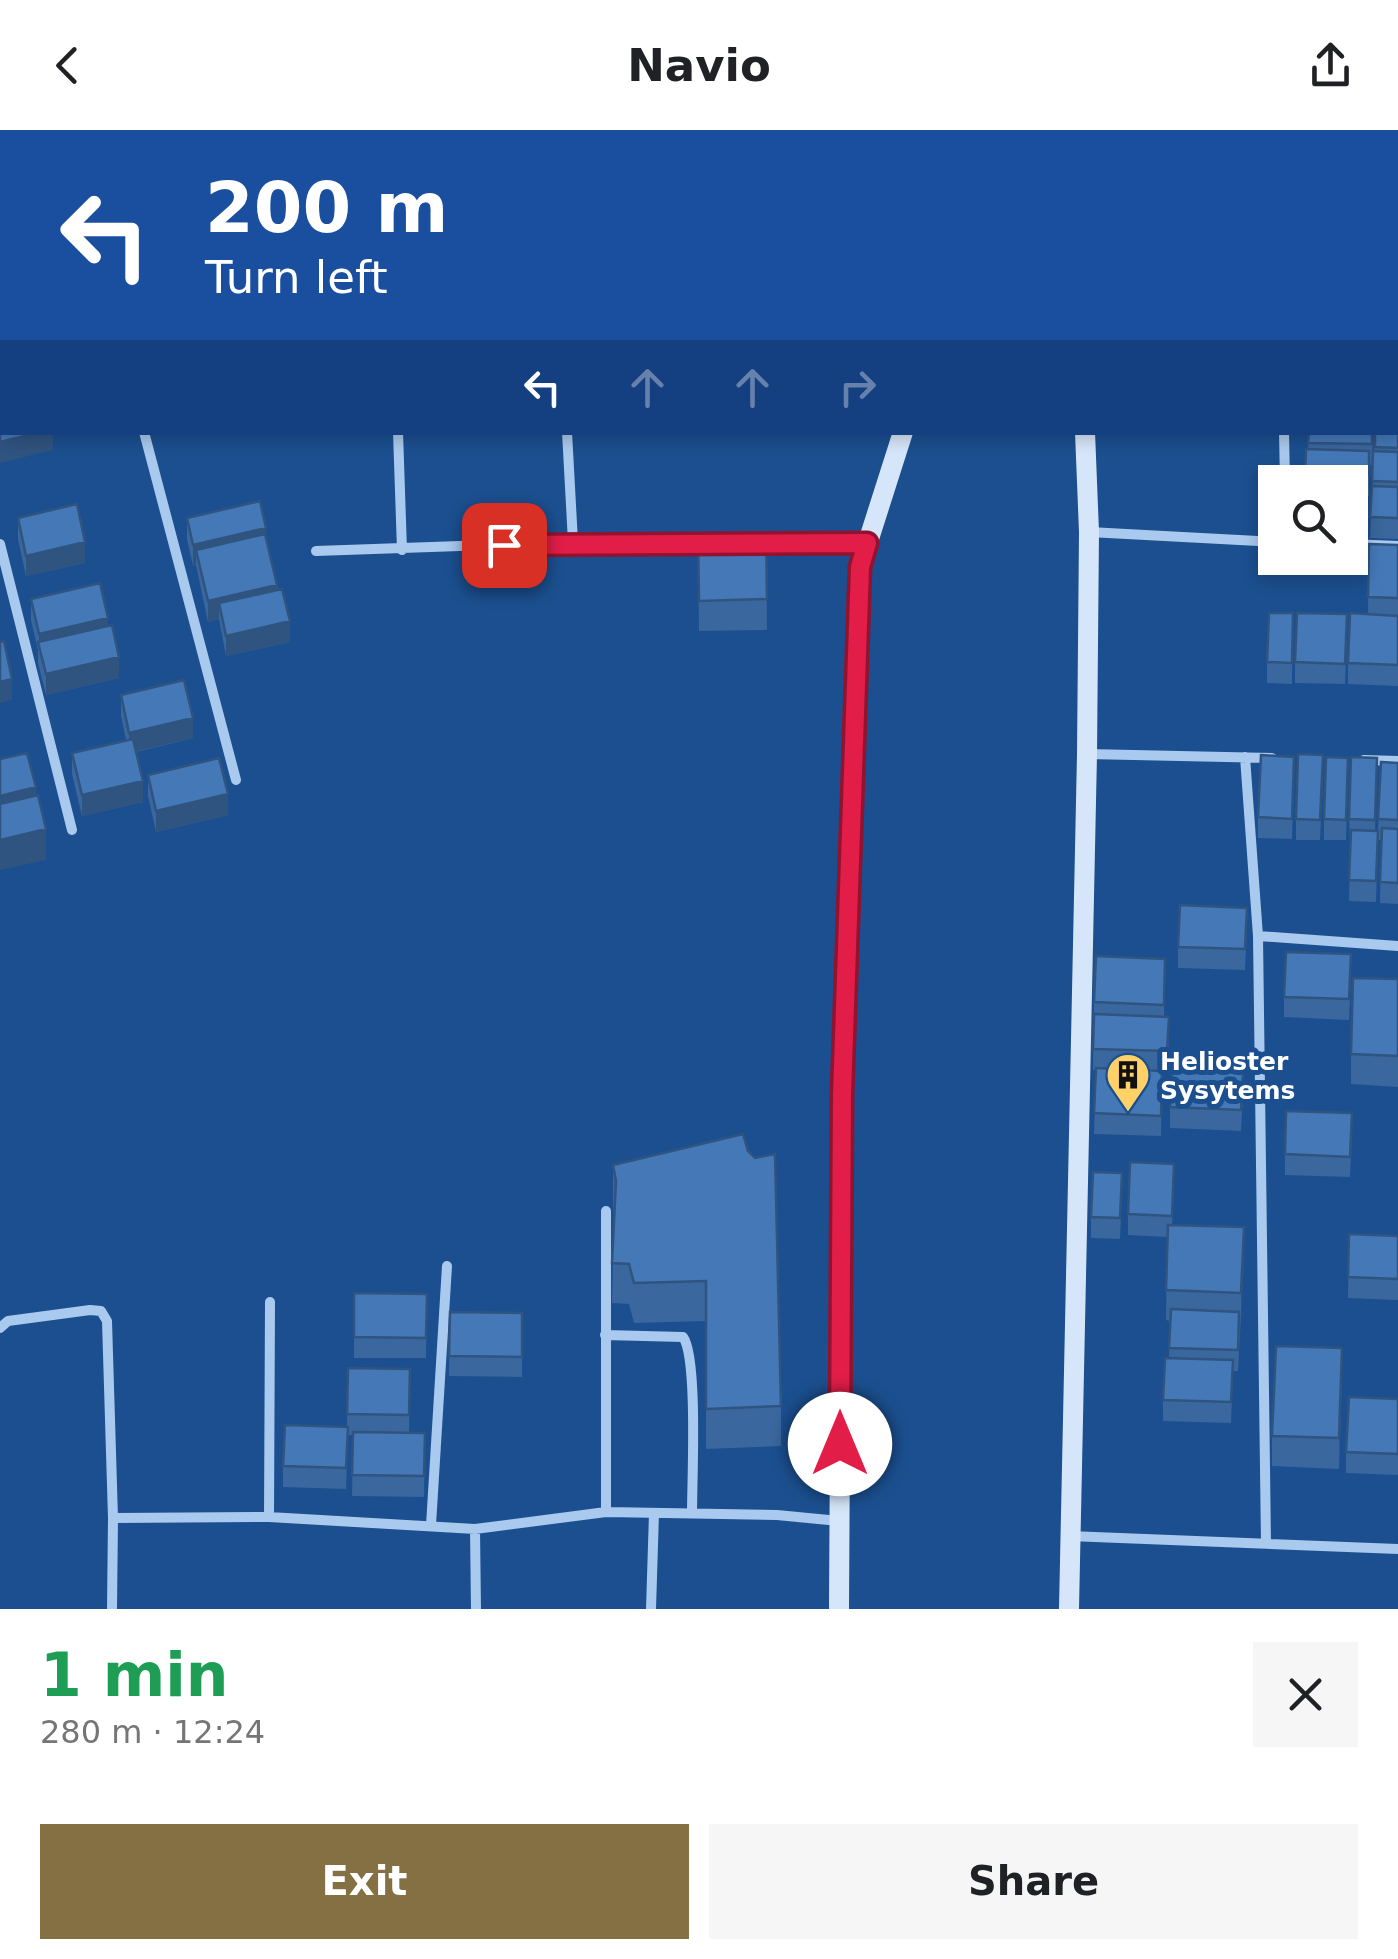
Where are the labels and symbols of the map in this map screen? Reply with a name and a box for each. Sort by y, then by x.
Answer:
pin [462,503,547,588]
place label: Helioster Sysytems [1160,1047,1295,1105]
building icon: Helioster Sysytems [1105,1052,1151,1113]
position arrow [788,1392,892,1496]

